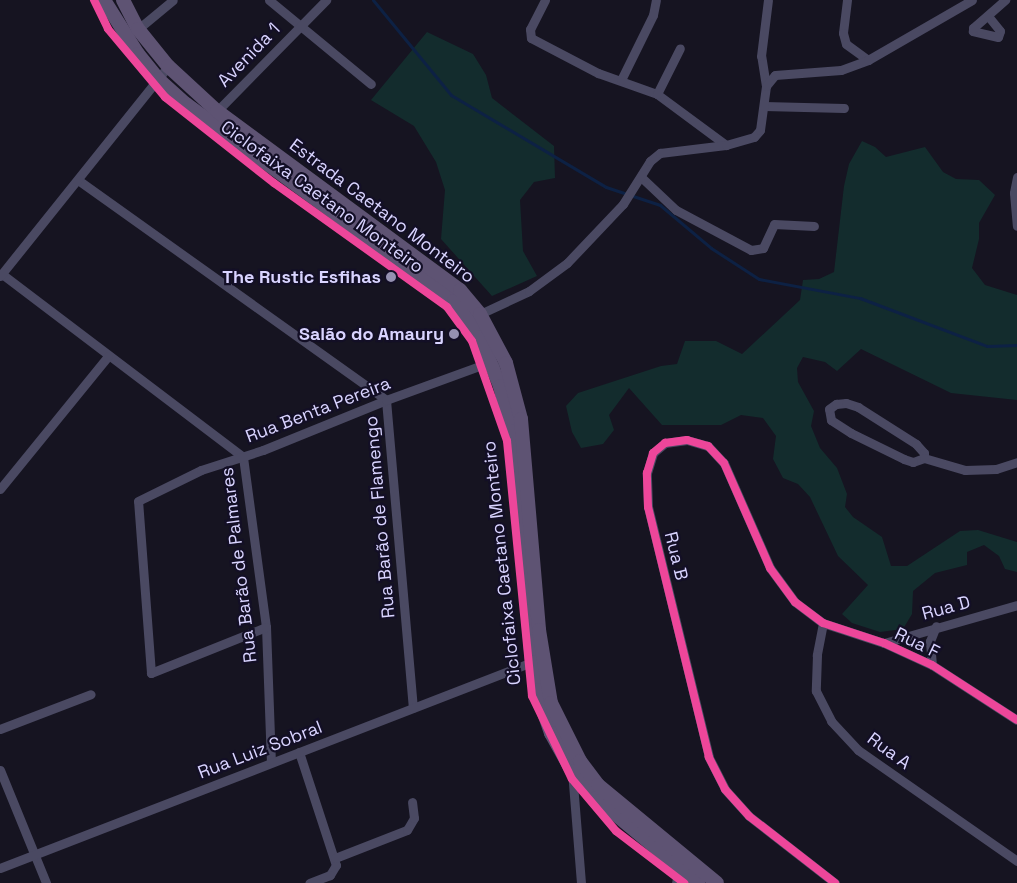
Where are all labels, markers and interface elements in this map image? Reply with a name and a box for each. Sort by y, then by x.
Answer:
street label: Avenida 1 [213,19,285,91]
street label: Ciclofaixa Caetano Monteiro [216,116,428,278]
street label: Estrada Caetano Monteiro [285,134,479,288]
place label: The Rustic Esfihas [222,266,381,288]
marker: The Rustic Esfihas [385,271,397,283]
place label: Salão do Amaury [299,323,444,345]
marker: Salão do Amaury [448,328,460,340]
street label: Rua Benta Pereira [243,372,393,448]
street label: Rua Barão de Flamengo [360,415,400,619]
street label: Ciclofaixa Caetano Monteiro [478,440,526,686]
street label: Rua Barão de Palmares [216,466,262,664]
street label: Rua B [660,529,692,583]
street label: Rua D [919,591,973,625]
street label: Rua F [891,623,943,663]
street label: Rua Luiz Sobral [195,716,325,784]
street label: Rua A [863,728,915,774]

